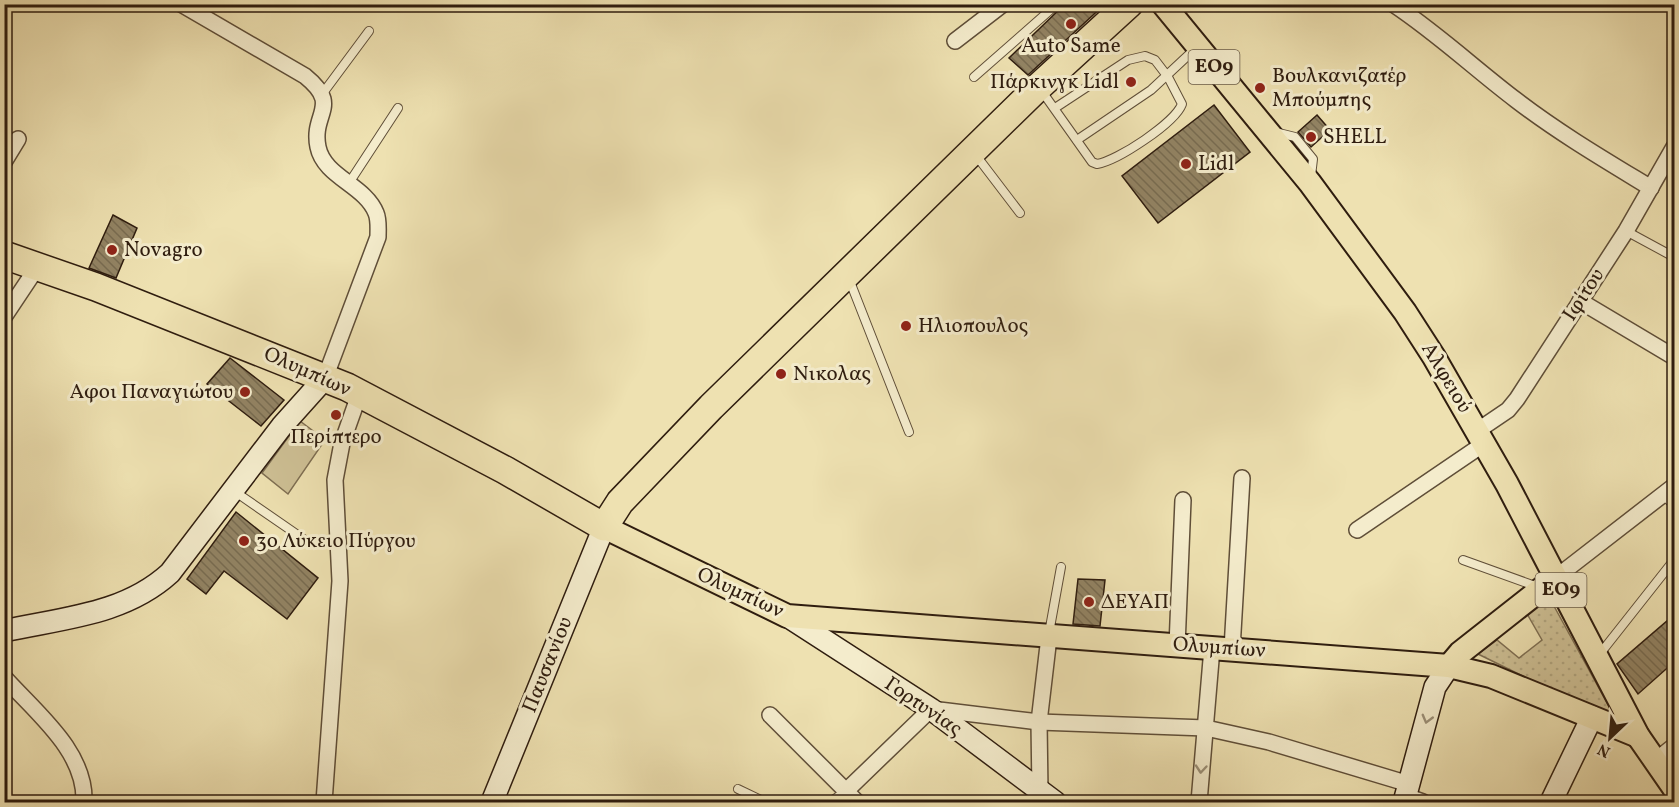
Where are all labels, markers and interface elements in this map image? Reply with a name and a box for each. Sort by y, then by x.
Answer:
marker: Auto Same [1064,17,1078,31]
place label: Auto Same [1021,32,1121,61]
road number: ΕΟ9 [1188,50,1240,84]
place label: Βουλκανιζατέρ Μπούμπης [1272,62,1406,115]
place label: Πάρκινγκ Lidl [990,68,1119,97]
marker: Πάρκινγκ Lidl [1124,75,1138,89]
marker: Βουλκανιζατέρ Μπούμπης [1253,81,1267,95]
place label: SHELL [1323,123,1387,152]
marker: SHELL [1304,130,1318,144]
place label: Lidl [1198,150,1234,179]
marker: Lidl [1179,157,1193,171]
place label: Novagro [124,236,203,265]
marker: Novagro [105,243,119,257]
street label: Ιφίτου [1556,263,1612,327]
place label: Ηλιοπουλος [918,312,1028,341]
marker: Ηλιοπουλος [899,319,913,333]
street label: Αλφειού [1414,337,1478,419]
street label: Ολυμπίων [259,340,355,404]
place label: Νικολας [793,360,871,389]
marker: Νικολας [774,367,788,381]
place label: Αφοι Παναγιώτου [70,378,233,407]
marker: Αφοι Παναγιώτου [238,385,252,399]
marker: Περίπτερο [329,408,343,422]
place label: Περίπτερο [290,423,382,452]
place label: 3o Λύκειο Πύργου [256,527,416,556]
marker: 3o Λύκειο Πύργου [237,534,251,548]
street label: Ολυμπίων [692,560,788,626]
road number: ΕΟ9 [1536,573,1586,607]
place label: ΔΕΥΑΠ [1101,588,1169,617]
marker: ΔΕΥΑΠ [1082,595,1096,609]
street label: Παυσανίου [516,613,580,717]
street label: Ολυμπίων [1172,630,1266,666]
street label: Γορτυνίας [878,670,968,744]
north arrow [1580,708,1640,768]
one-way arrow [1421,714,1434,724]
text: N [1594,737,1614,762]
one-way arrow [1195,765,1208,774]

